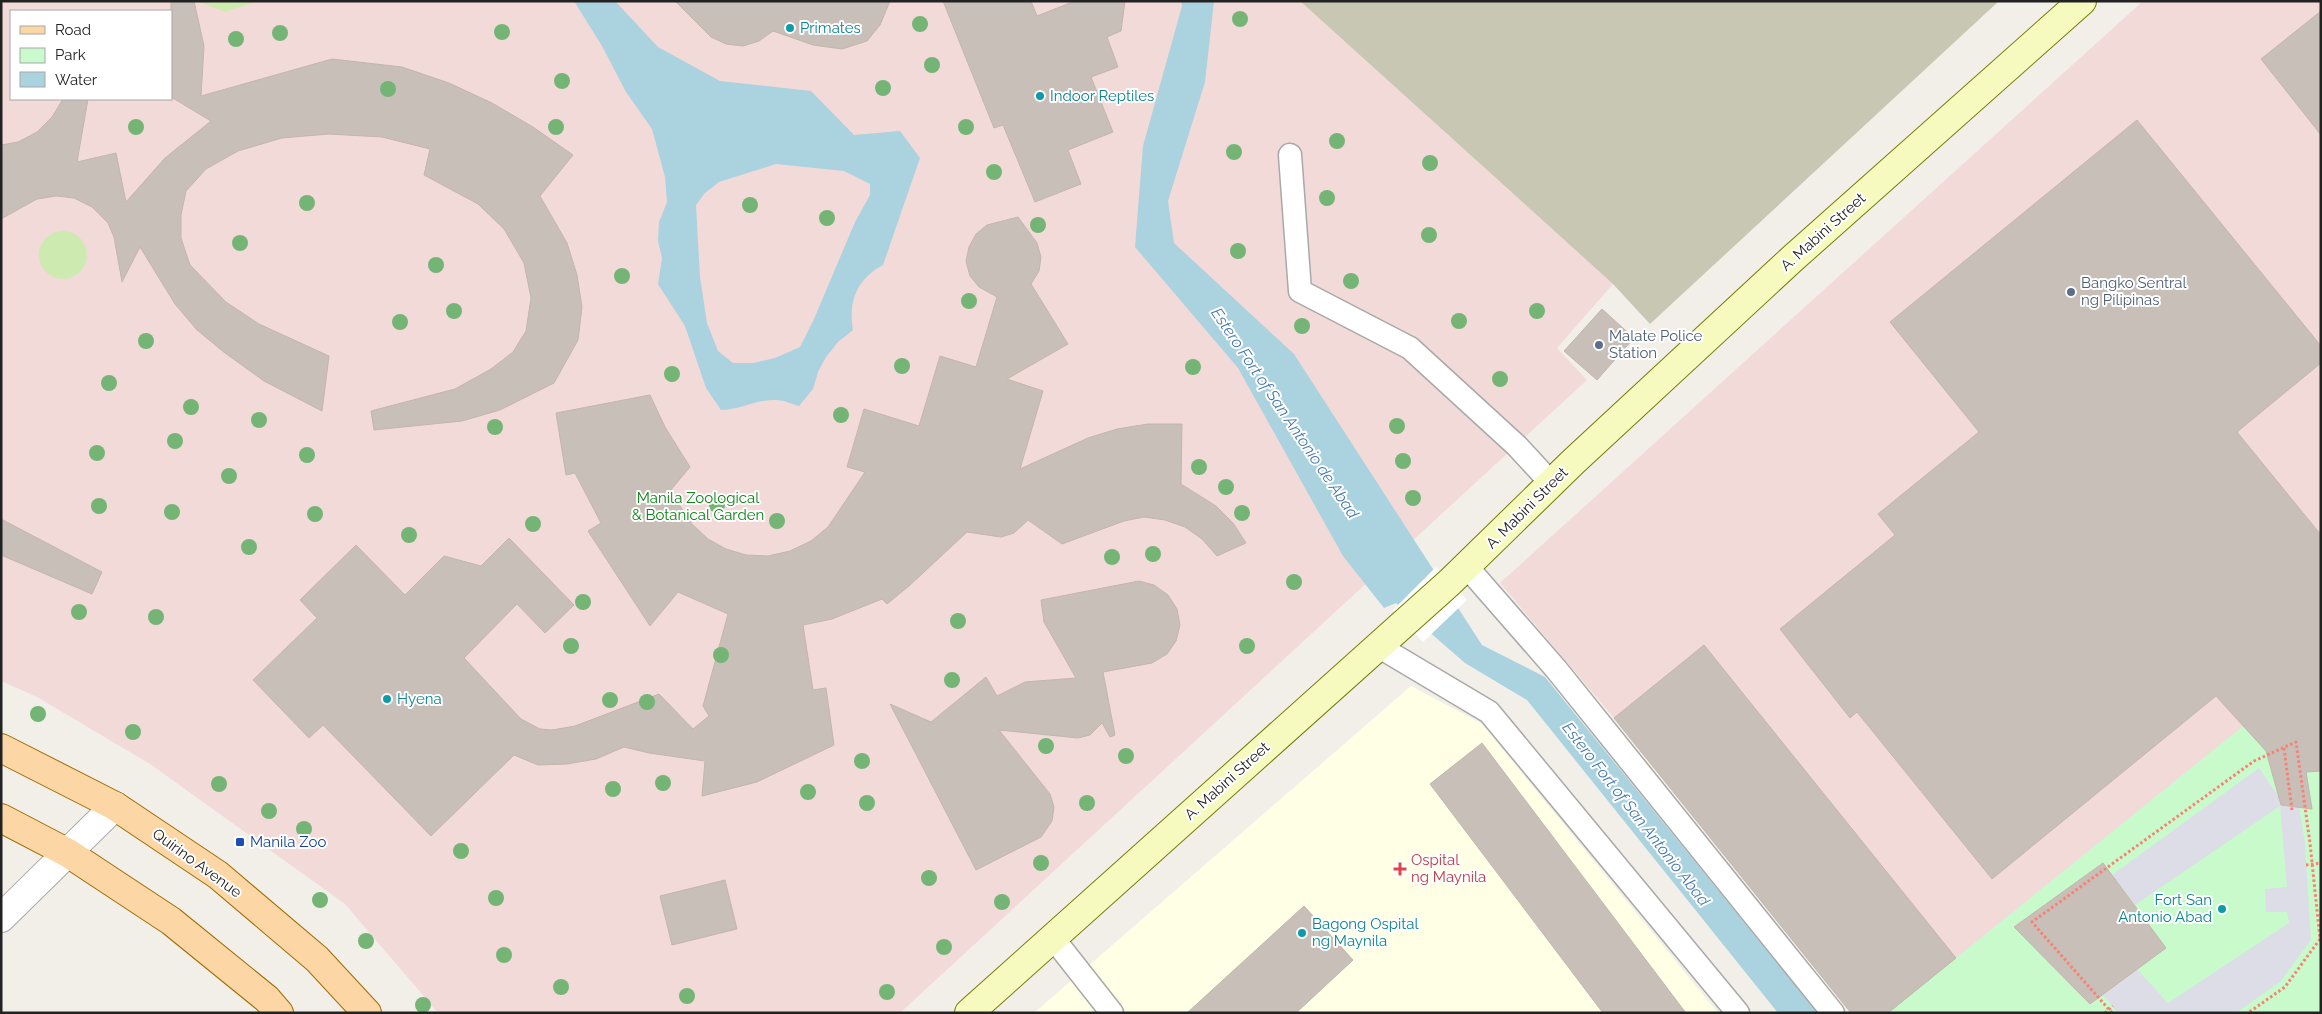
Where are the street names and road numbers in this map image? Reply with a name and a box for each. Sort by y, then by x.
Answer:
street label: A. Mabini Street [1777,189,1869,275]
street label: A. Mabini Street [1482,463,1572,553]
street label: A. Mabini Street [1181,738,1273,824]
street label: Quirino Avenue [149,825,245,901]

